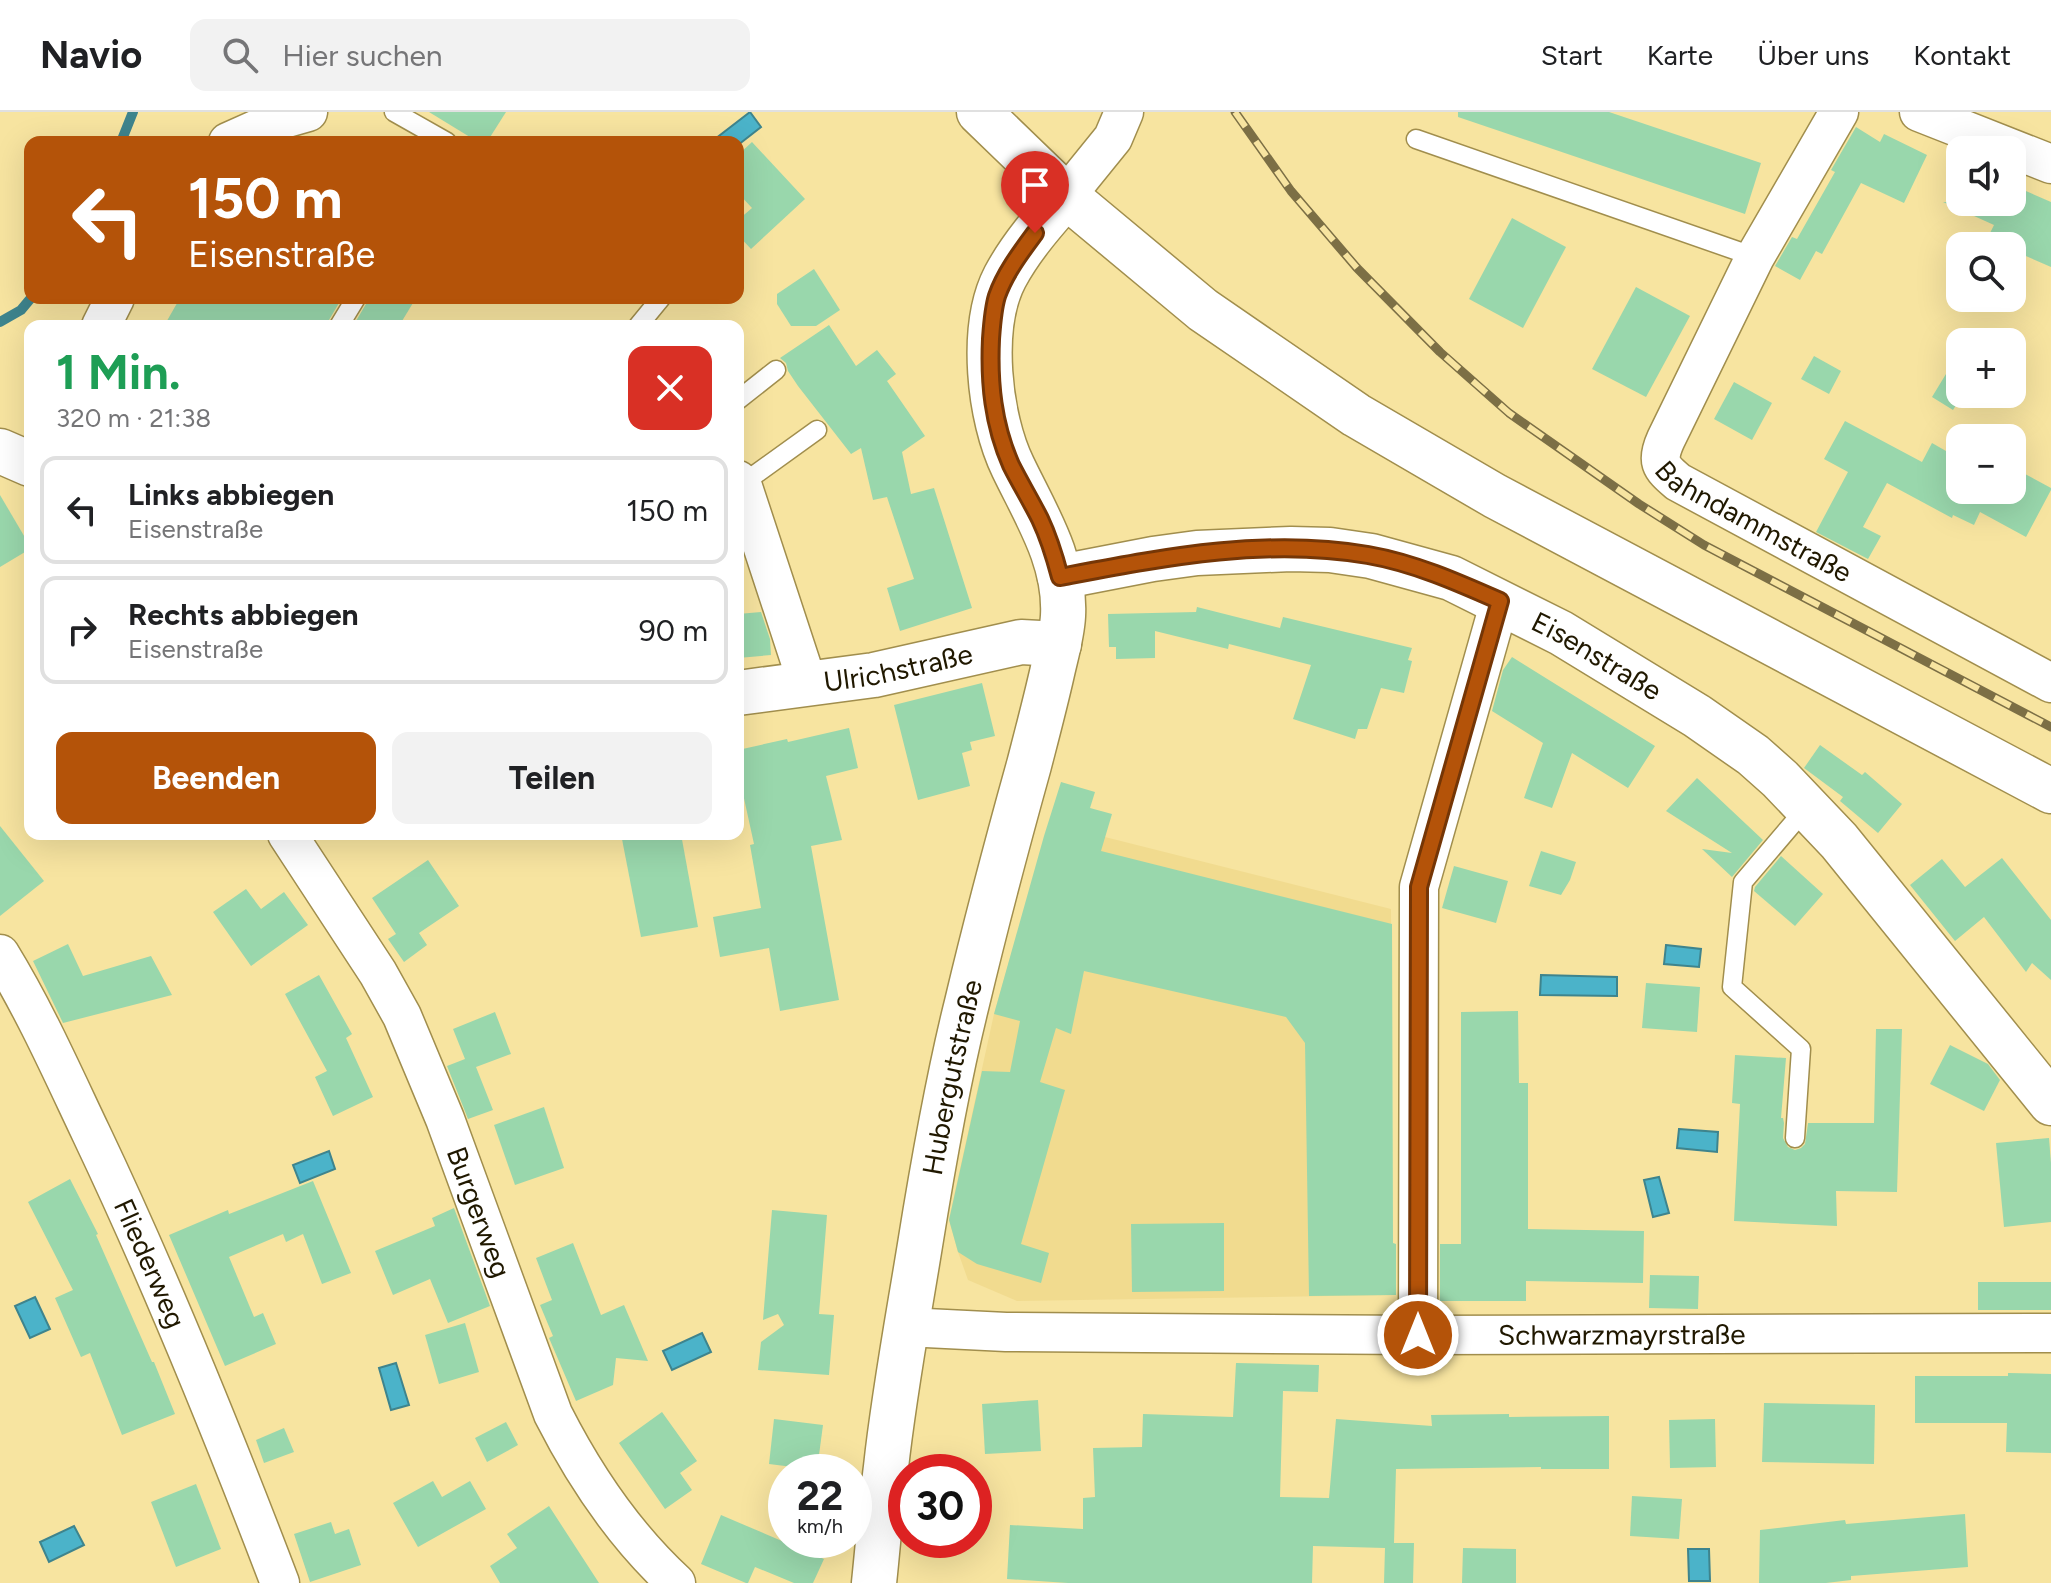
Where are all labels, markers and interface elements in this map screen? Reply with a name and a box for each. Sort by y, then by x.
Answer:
search box [190,19,750,91]
text: Navio [40,32,142,78]
icon: search [218,33,262,77]
text: Hier suchen [282,37,443,74]
text: Start [1541,38,1603,72]
text: Karte [1647,38,1713,72]
text: Über uns [1757,38,1869,72]
text: Kontakt [1913,38,2011,72]
map controls [1946,136,2026,504]
button: sound [1946,136,2026,216]
pin [1001,151,1069,233]
icon: arrive [1013,163,1057,207]
text: 150 m [188,165,343,232]
icon: left [56,168,160,272]
button: search [1946,232,2026,312]
text: Eisenstraße [188,233,375,276]
button: + [1946,328,2026,408]
text: 1 Min. [56,343,181,401]
button: close [628,346,712,430]
text: 320 m · 21:38 [56,402,211,434]
button: − [1946,424,2026,504]
street label: Bahndammstraße [1648,454,1858,590]
text: Links abbiegen [128,476,334,513]
icon: left [60,488,104,532]
text: 150 m [626,492,708,529]
text: Eisenstraße [128,513,263,545]
text: Rechts abbiegen [128,596,359,633]
street label: Eisenstraße [1526,604,1668,708]
icon: right [60,608,104,652]
text: 90 m [639,612,708,649]
text: Eisenstraße [128,633,263,665]
street label: Ulrichstraße [821,636,976,699]
button: Beenden [56,732,376,824]
button: Teilen [392,732,712,824]
street label: Hubergutstraße [915,976,989,1178]
street label: Burgerweg [440,1142,519,1282]
street label: Fliederweg [107,1193,193,1333]
position arrow [1376,1293,1460,1377]
street label: Schwarzmayrstraße [1498,1317,1746,1352]
speed limit sign: 30 [888,1454,992,1558]
text: 22 [797,1472,843,1520]
text: km/h [797,1514,843,1538]

